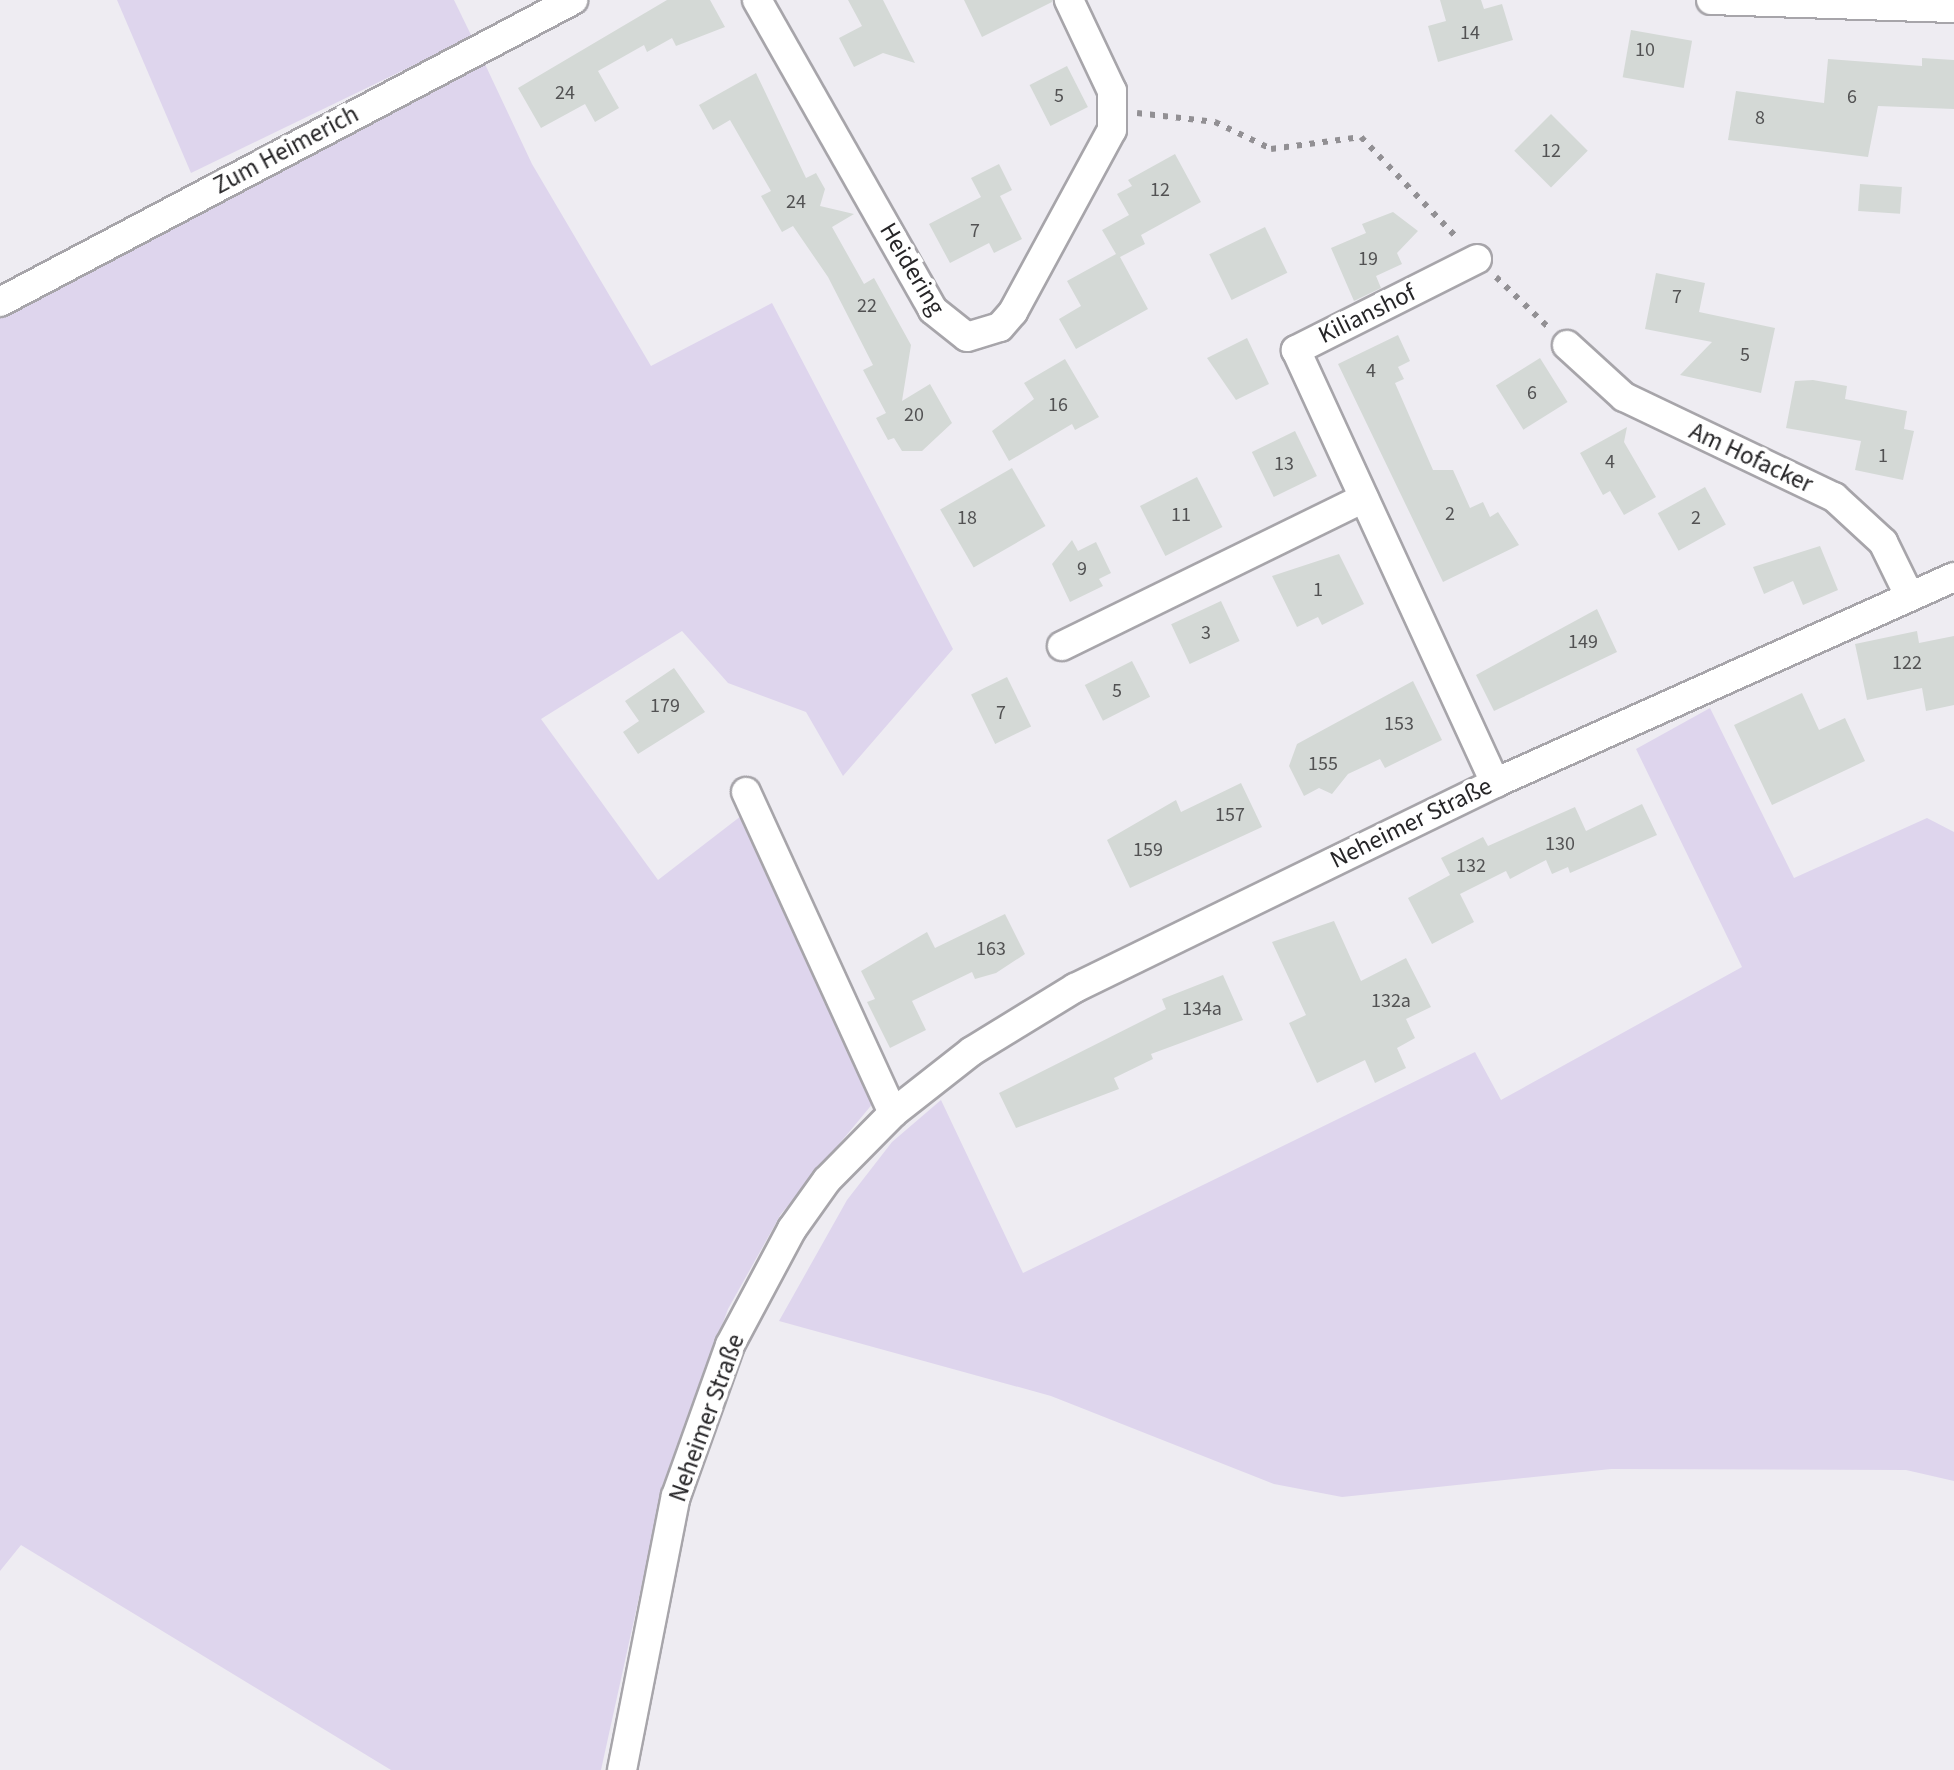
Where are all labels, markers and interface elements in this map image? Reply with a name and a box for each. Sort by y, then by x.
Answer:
house number: 14 [1460,21,1480,45]
house number: 10 [1635,38,1655,62]
house number: 24 [555,81,575,105]
house number: 5 [1054,84,1064,108]
house number: 6 [1847,85,1857,109]
street label: Zum Heimerich [208,99,364,201]
house number: 8 [1755,106,1765,130]
house number: 12 [1541,139,1561,163]
house number: 12 [1150,178,1170,202]
house number: 24 [786,190,806,214]
street label: Heidering [873,217,951,321]
house number: 7 [970,219,980,243]
house number: 19 [1358,247,1378,271]
street label: Kilianshof [1314,278,1420,350]
house number: 7 [1672,285,1682,309]
house number: 22 [857,294,877,318]
house number: 5 [1740,343,1750,367]
house number: 4 [1366,359,1376,383]
house number: 6 [1527,381,1537,405]
house number: 16 [1048,393,1068,417]
house number: 20 [904,403,924,427]
street label: Am Hofacker [1684,416,1818,500]
house number: 1 [1878,444,1888,468]
house number: 4 [1605,450,1615,474]
house number: 13 [1274,452,1294,476]
house number: 2 [1445,502,1455,526]
house number: 11 [1171,503,1191,527]
house number: 18 [957,506,977,530]
house number: 2 [1691,506,1701,530]
house number: 9 [1077,557,1087,581]
house number: 1 [1313,578,1323,602]
house number: 3 [1201,621,1211,645]
house number: 149 [1568,630,1598,654]
house number: 122 [1892,651,1922,675]
house number: 5 [1112,679,1122,703]
house number: 179 [650,694,680,718]
house number: 7 [996,701,1006,725]
house number: 153 [1384,712,1414,736]
house number: 155 [1308,752,1338,776]
street label: Neheimer Straße [1325,771,1497,875]
house number: 157 [1215,803,1245,827]
house number: 130 [1545,832,1575,856]
house number: 159 [1133,838,1163,862]
house number: 132 [1456,854,1486,878]
house number: 163 [976,937,1006,961]
house number: 132a [1371,989,1411,1013]
house number: 134a [1182,997,1222,1021]
street label: Neheimer Straße [663,1330,751,1506]

